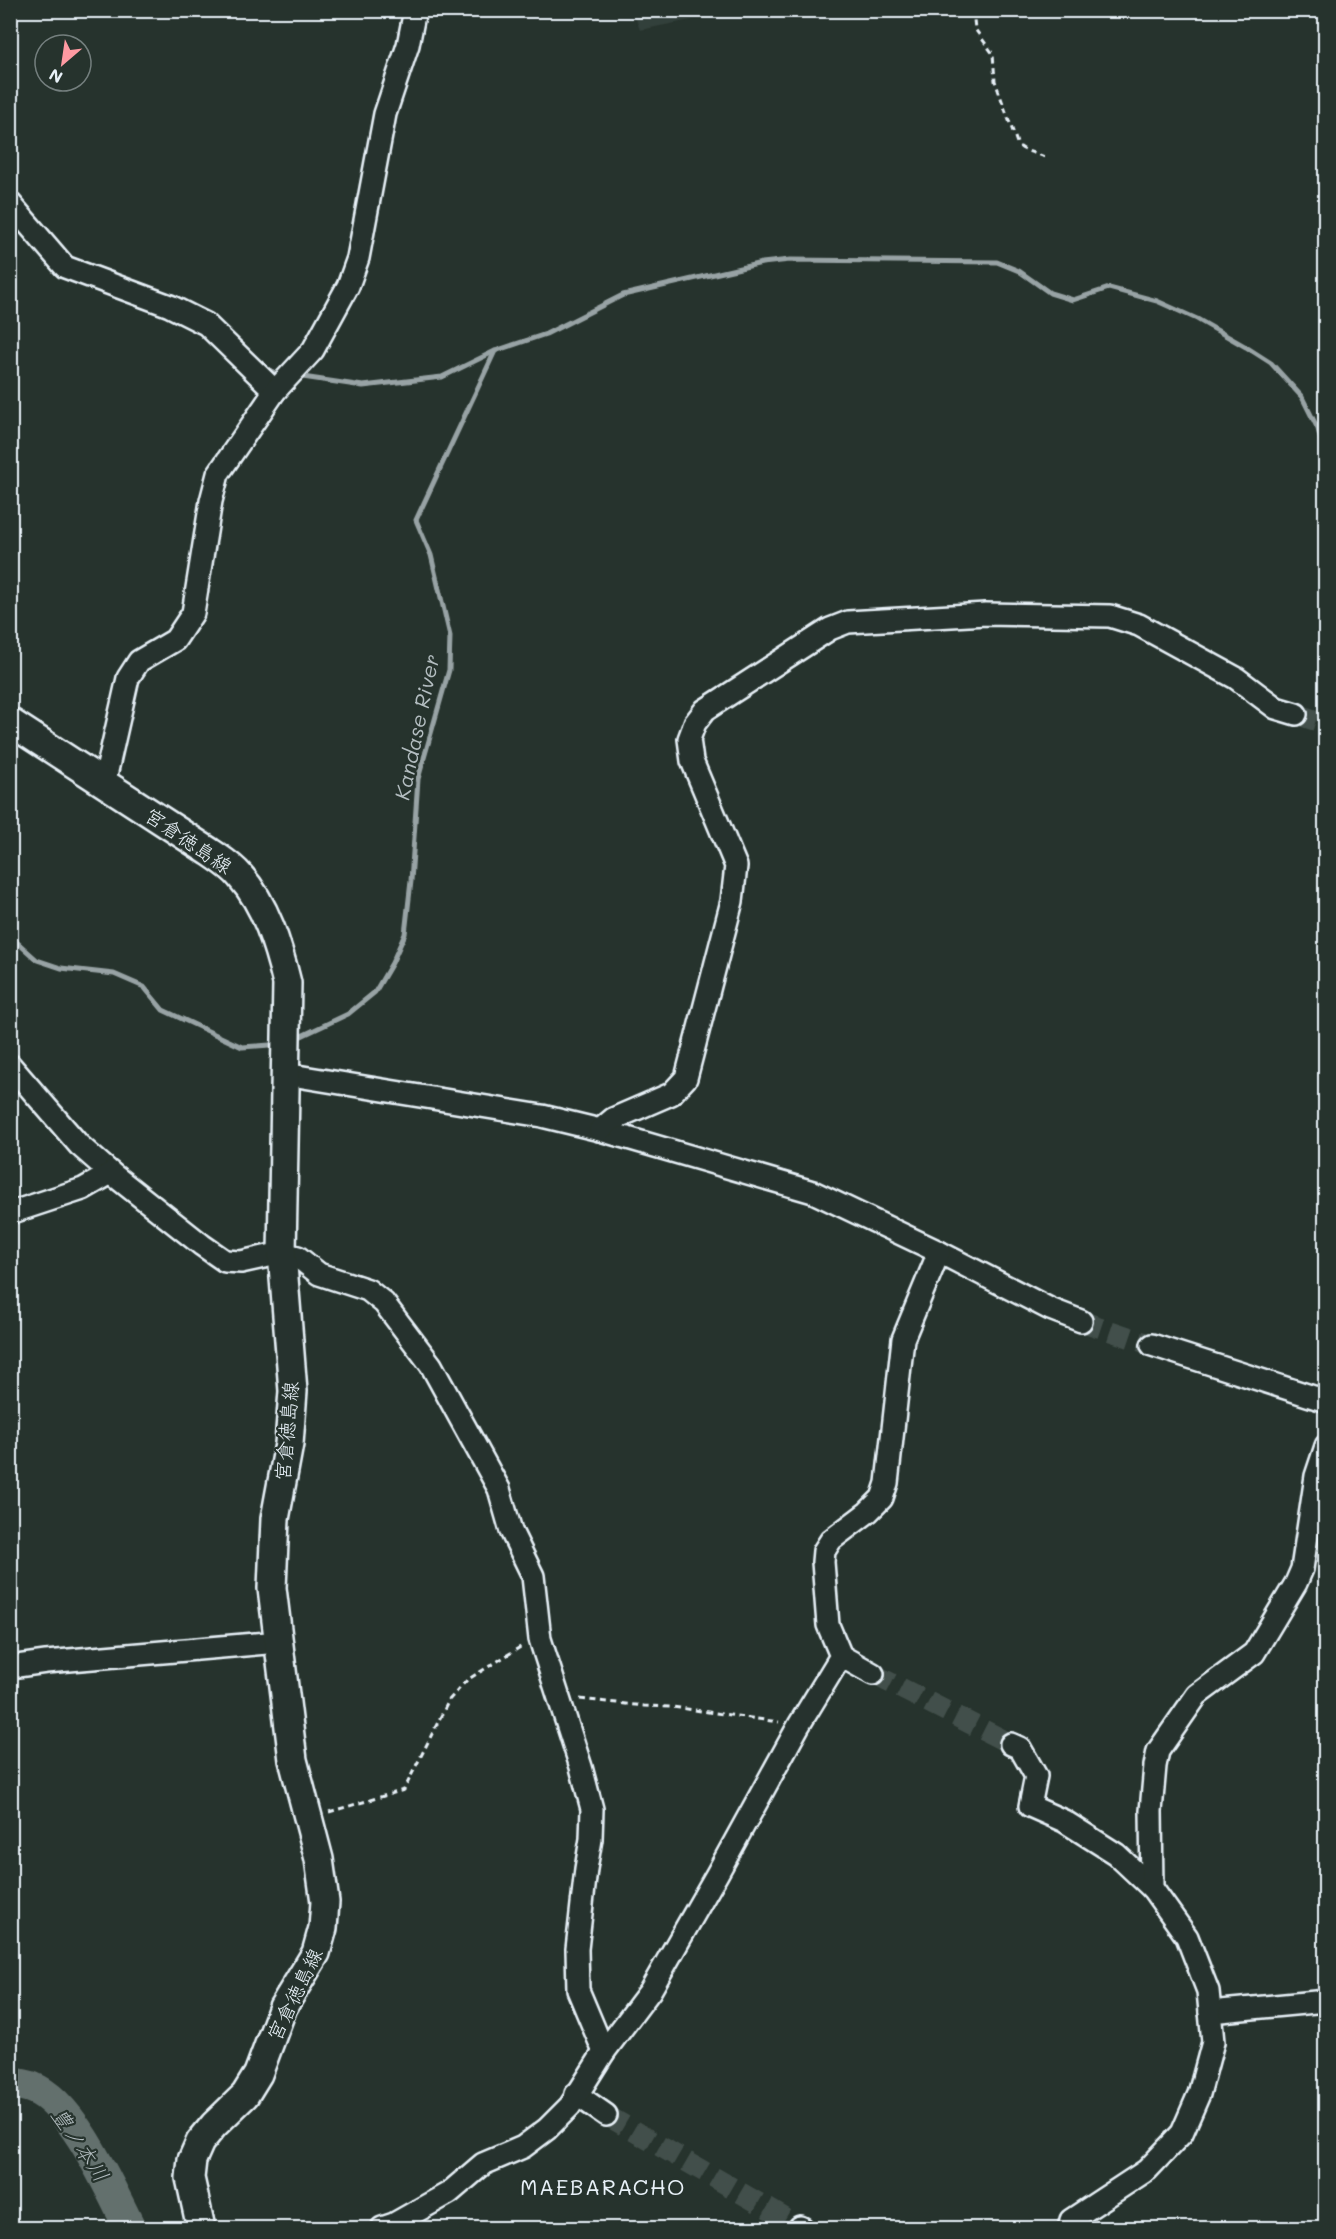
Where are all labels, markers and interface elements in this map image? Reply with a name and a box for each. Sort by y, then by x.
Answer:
north arrow [33,33,93,93]
text: N [45,64,66,89]
water label: Kandase River [387,652,445,802]
street label: 宮倉徳島線 [140,801,238,879]
street label: 宮倉徳島線 [269,1380,303,1482]
street label: 宮倉徳島線 [260,1943,328,2045]
water label: 豊ノ本川 [46,2102,116,2186]
district label: MAEBARACHO [520,2172,686,2201]

